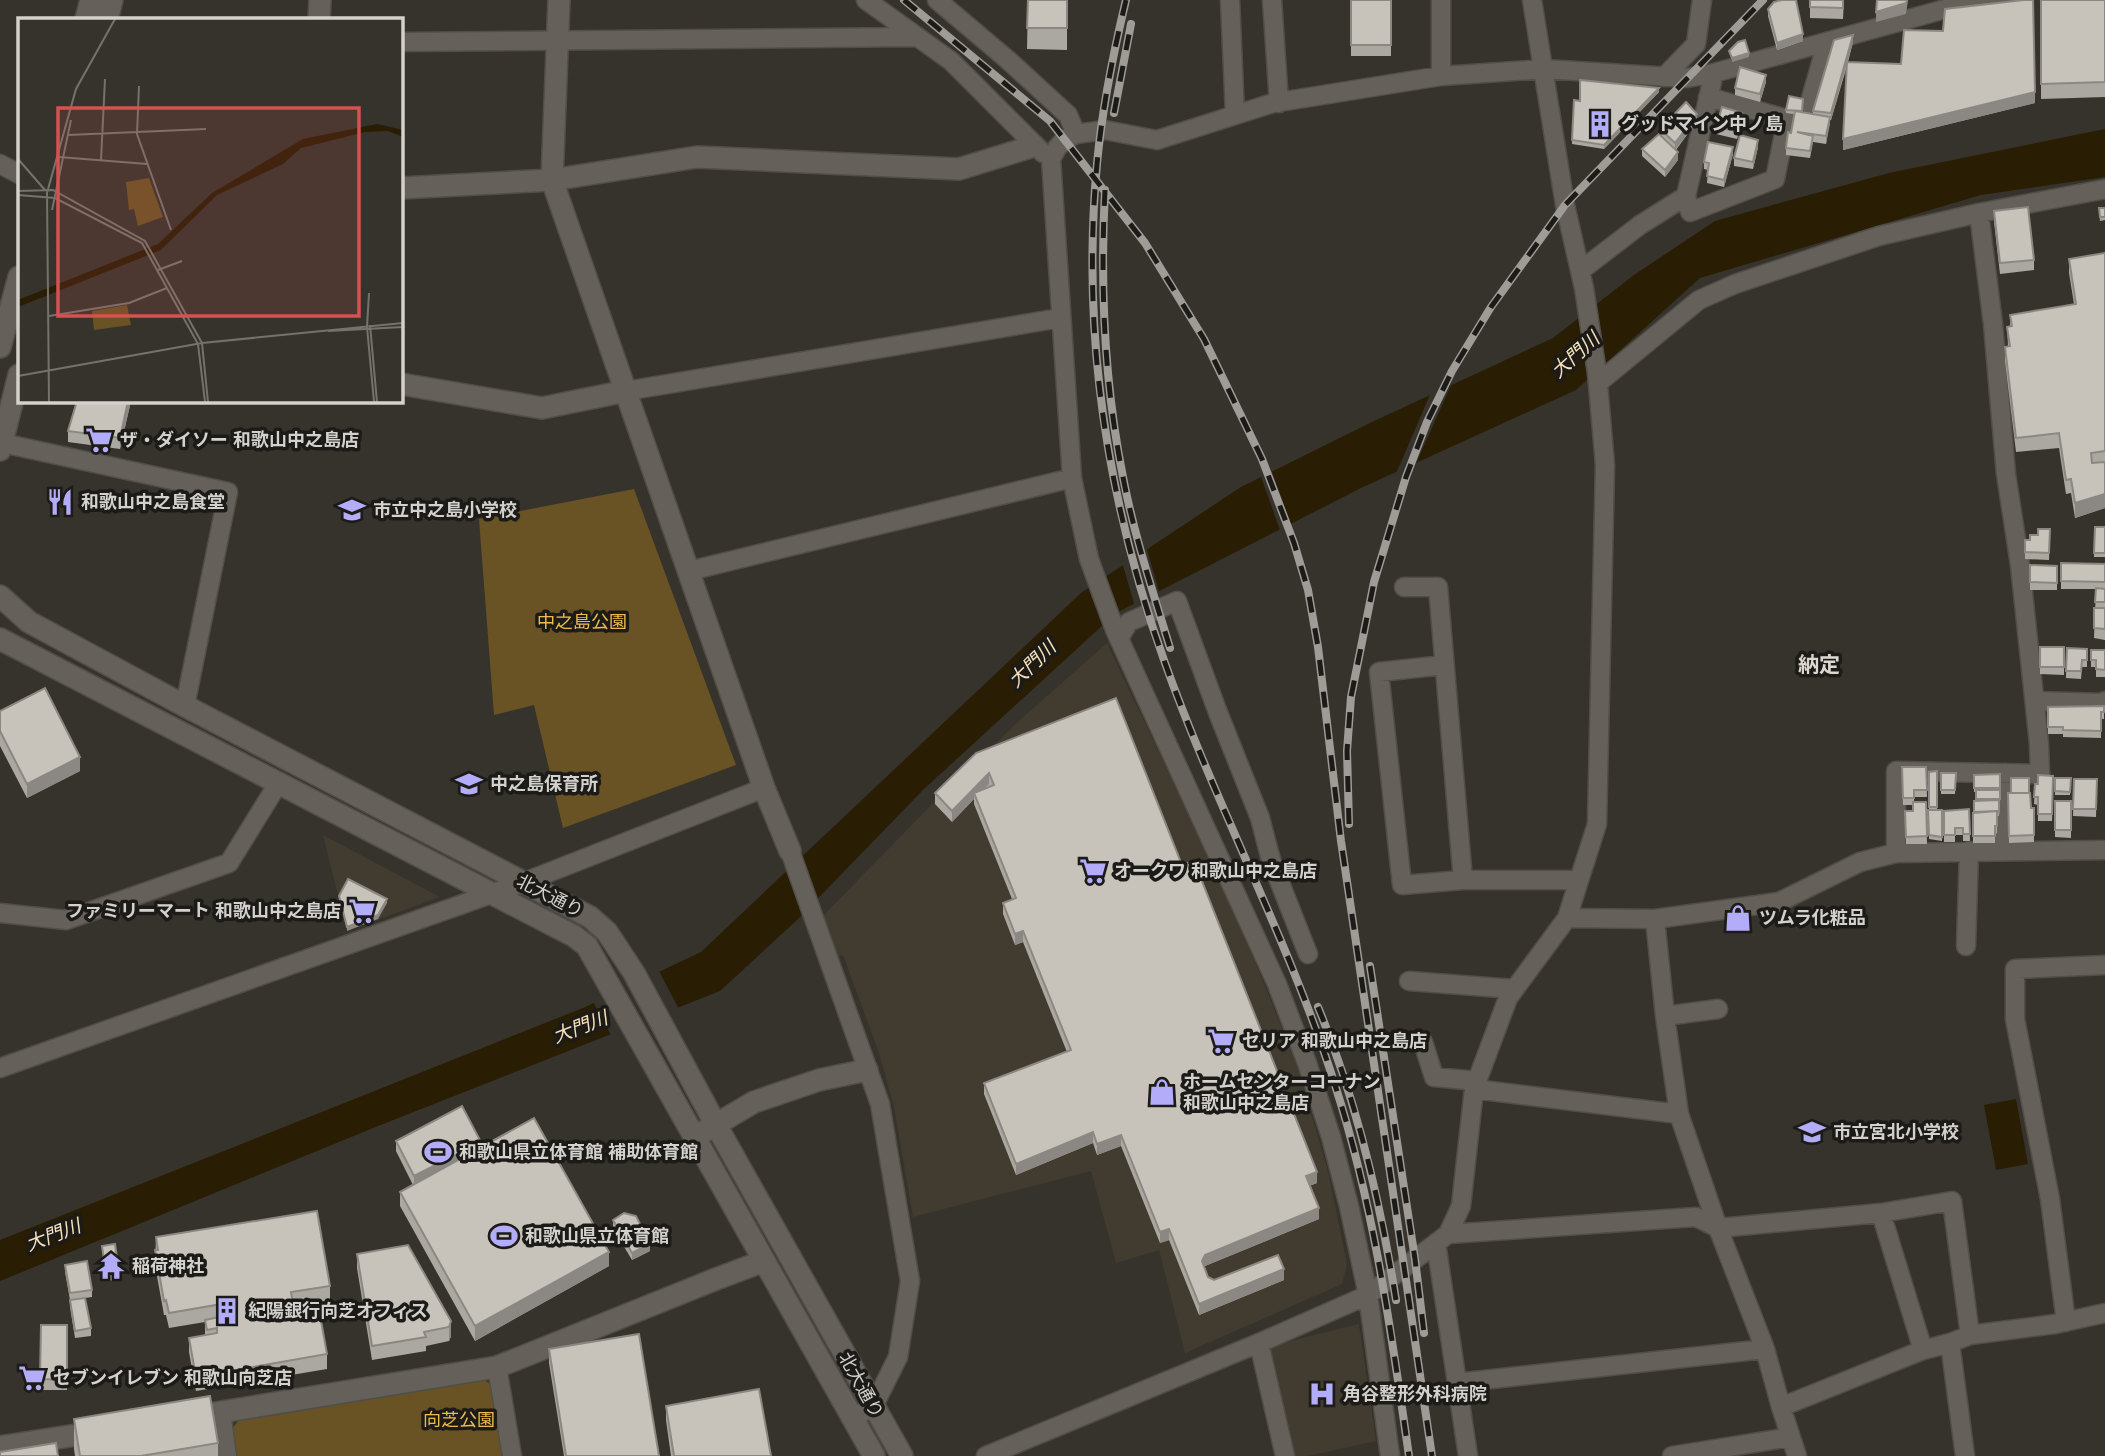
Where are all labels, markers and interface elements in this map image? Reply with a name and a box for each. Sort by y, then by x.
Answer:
inset map [18,18,402,402]
building icon: グッドマイン中ノ島 [1585,109,1615,139]
place label: グッドマイン中ノ島 [1621,114,1783,134]
water label: 大門川 [1547,327,1605,382]
supermarket icon: ザ・ダイソー 和歌山中之島店 [84,425,114,455]
place label: ザ・ダイソー 和歌山中之島店 [120,430,359,450]
restaurant icon: 和歌山中之島食堂 [45,487,75,517]
place label: 和歌山中之島食堂 [81,492,225,512]
school or university icon: 市立中之島小学校 [337,495,367,525]
place label: 市立中之島小学校 [373,500,517,520]
park label: 中之島公園 [537,612,627,632]
water label: 大門川 [1004,635,1061,691]
district label: 納定 [1798,653,1840,676]
school or university icon: 中之島保育所 [454,769,484,799]
place label: 中之島保育所 [490,774,598,794]
supermarket icon: オークワ 和歌山中之島店 [1078,856,1108,886]
place label: オークワ 和歌山中之島店 [1114,861,1317,881]
street label: 北大通り [513,871,587,921]
supermarket icon: ファミリーマート 和歌山中之島店 [347,896,377,926]
place label: ファミリーマート 和歌山中之島店 [66,901,341,921]
shop icon: ツムラ化粧品 [1723,903,1753,933]
place label: ツムラ化粧品 [1759,908,1866,928]
water label: 大門川 [550,1006,612,1047]
supermarket icon: セリア 和歌山中之島店 [1206,1026,1236,1056]
place label: セリア 和歌山中之島店 [1242,1031,1427,1051]
place label: ホームセンターコーナン 和歌山中之島店 [1183,1072,1380,1113]
shop icon: ホームセンターコーナン 和歌山中之島店 [1147,1077,1177,1107]
school or university icon: 市立宮北小学校 [1797,1117,1827,1147]
place label: 市立宮北小学校 [1833,1122,1959,1142]
sports icon: 和歌山県立体育館 補助体育館 [423,1137,453,1167]
place label: 和歌山県立体育館 補助体育館 [459,1142,698,1162]
water label: 大門川 [23,1214,85,1255]
sports icon: 和歌山県立体育館 [489,1221,519,1251]
place label: 和歌山県立体育館 [525,1226,669,1246]
temple icon: 稲荷神社 [96,1251,126,1281]
place label: 稲荷神社 [132,1256,204,1276]
building icon: 紀陽銀行向芝オフィス [212,1296,242,1326]
place label: 紀陽銀行向芝オフィス [248,1300,428,1321]
street label: 北大通り [835,1349,887,1421]
supermarket icon: セブンイレブン 和歌山向芝店 [17,1363,47,1393]
place label: セブンイレブン 和歌山向芝店 [53,1368,292,1388]
hospital icon: 角谷整形外科病院 [1307,1379,1337,1409]
place label: 角谷整形外科病院 [1343,1383,1487,1404]
park label: 向芝公園 [423,1410,495,1430]

